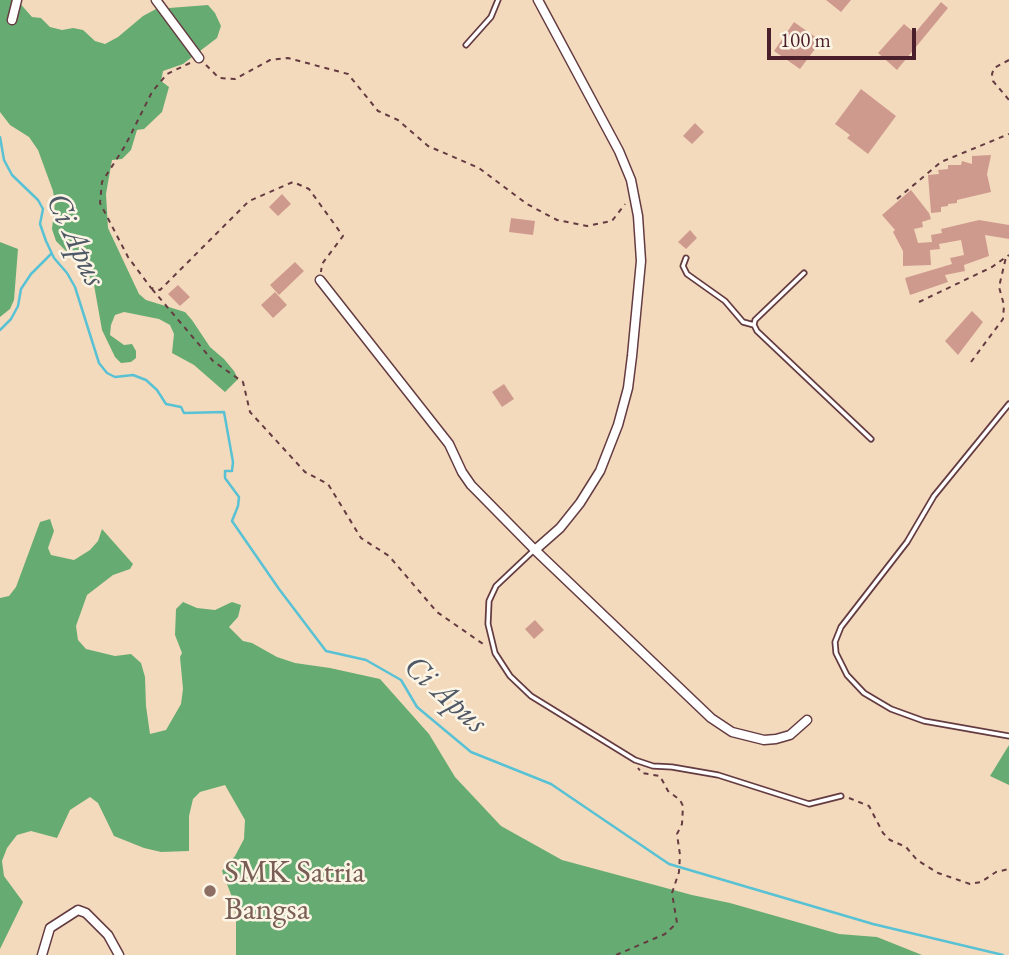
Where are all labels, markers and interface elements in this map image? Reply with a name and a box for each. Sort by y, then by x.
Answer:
scale bar [771,14,920,58]
text: 100 m [780,26,831,53]
water label: Ci Apus [36,187,114,293]
water label: Ci Apus [395,647,495,743]
place label: SMK Satria Bangsa [224,854,365,929]
marker: SMK Satria Bangsa [202,883,218,899]

